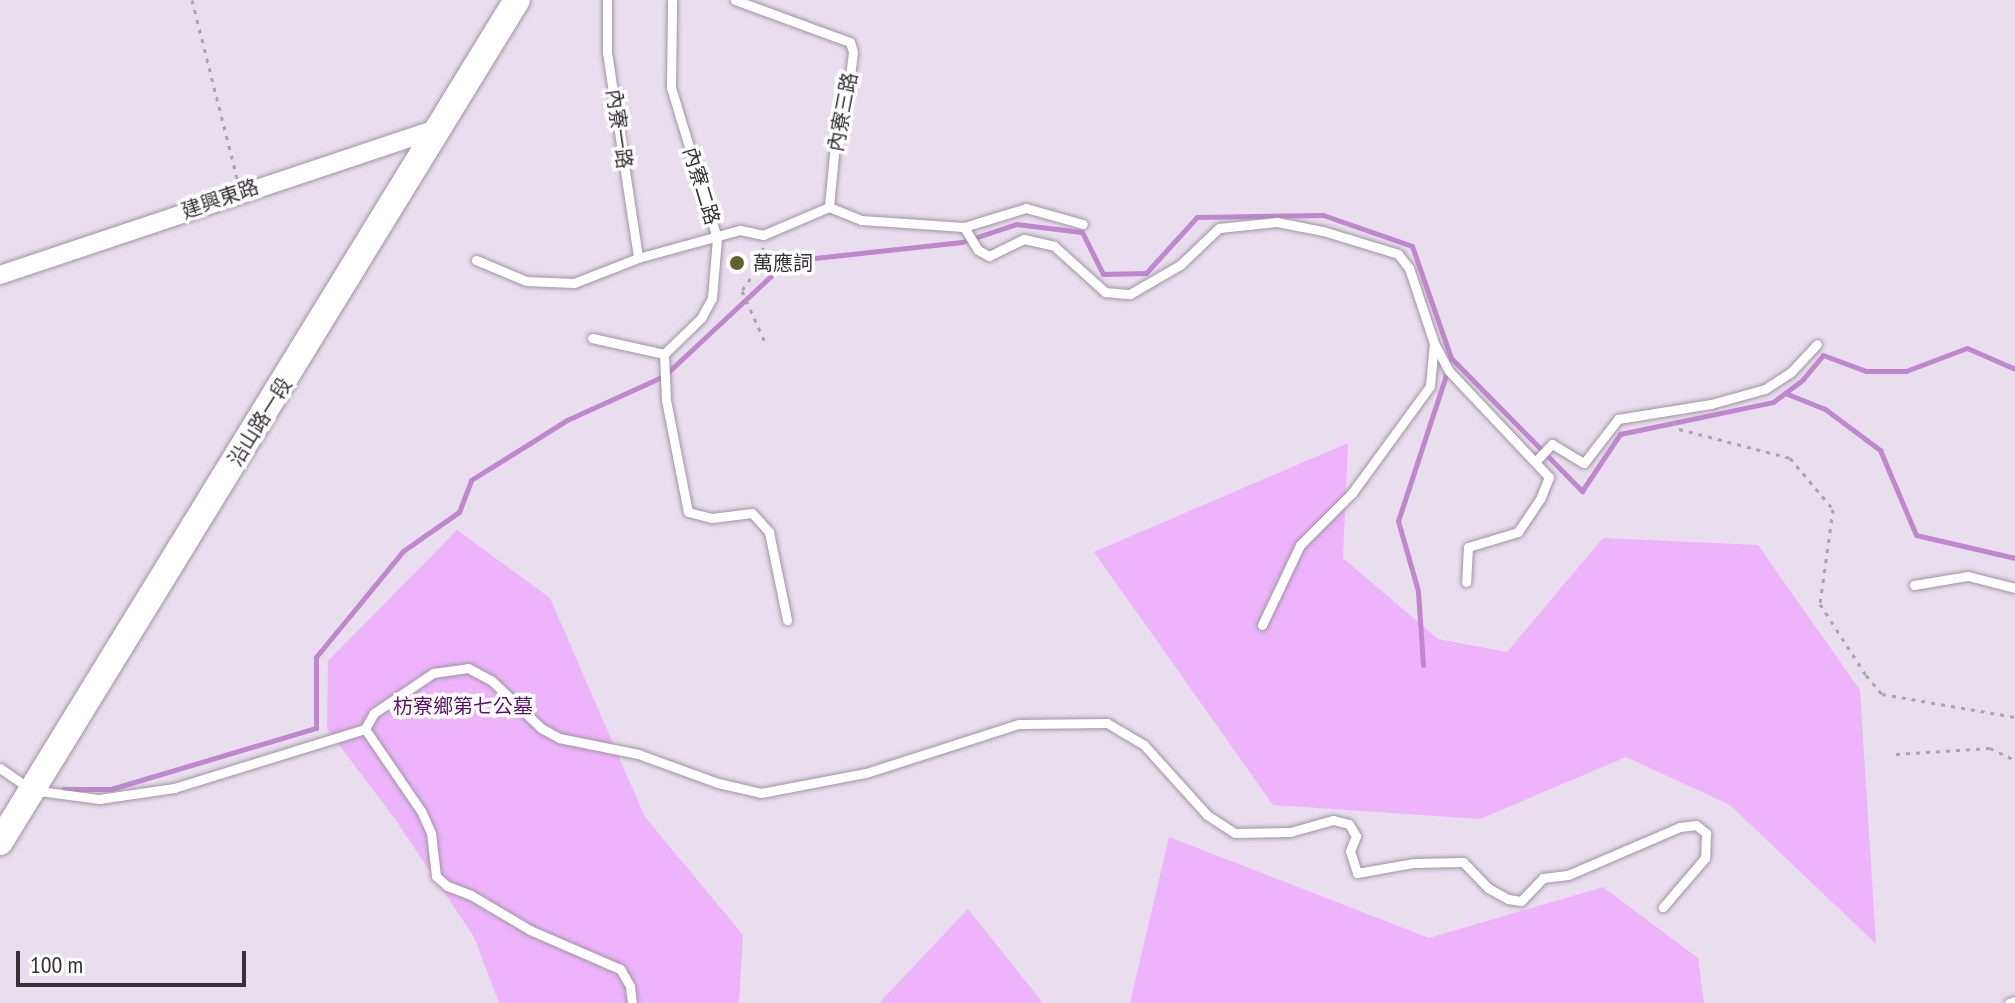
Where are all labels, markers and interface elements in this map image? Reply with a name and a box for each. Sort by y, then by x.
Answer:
street label: 內寮三路 [824,70,862,154]
street label: 內寮一路 [602,88,636,170]
street label: 內寮二路 [678,144,724,228]
street label: 建興東路 [178,175,262,223]
place label: 萬應詞 [753,251,813,275]
marker: 萬應詞 [728,254,746,272]
street label: 沿山路一段 [223,373,297,471]
park label: 枋寮鄉第七公墓 [393,694,533,718]
scale bar [20,935,250,985]
text: 100 m [30,949,83,980]

